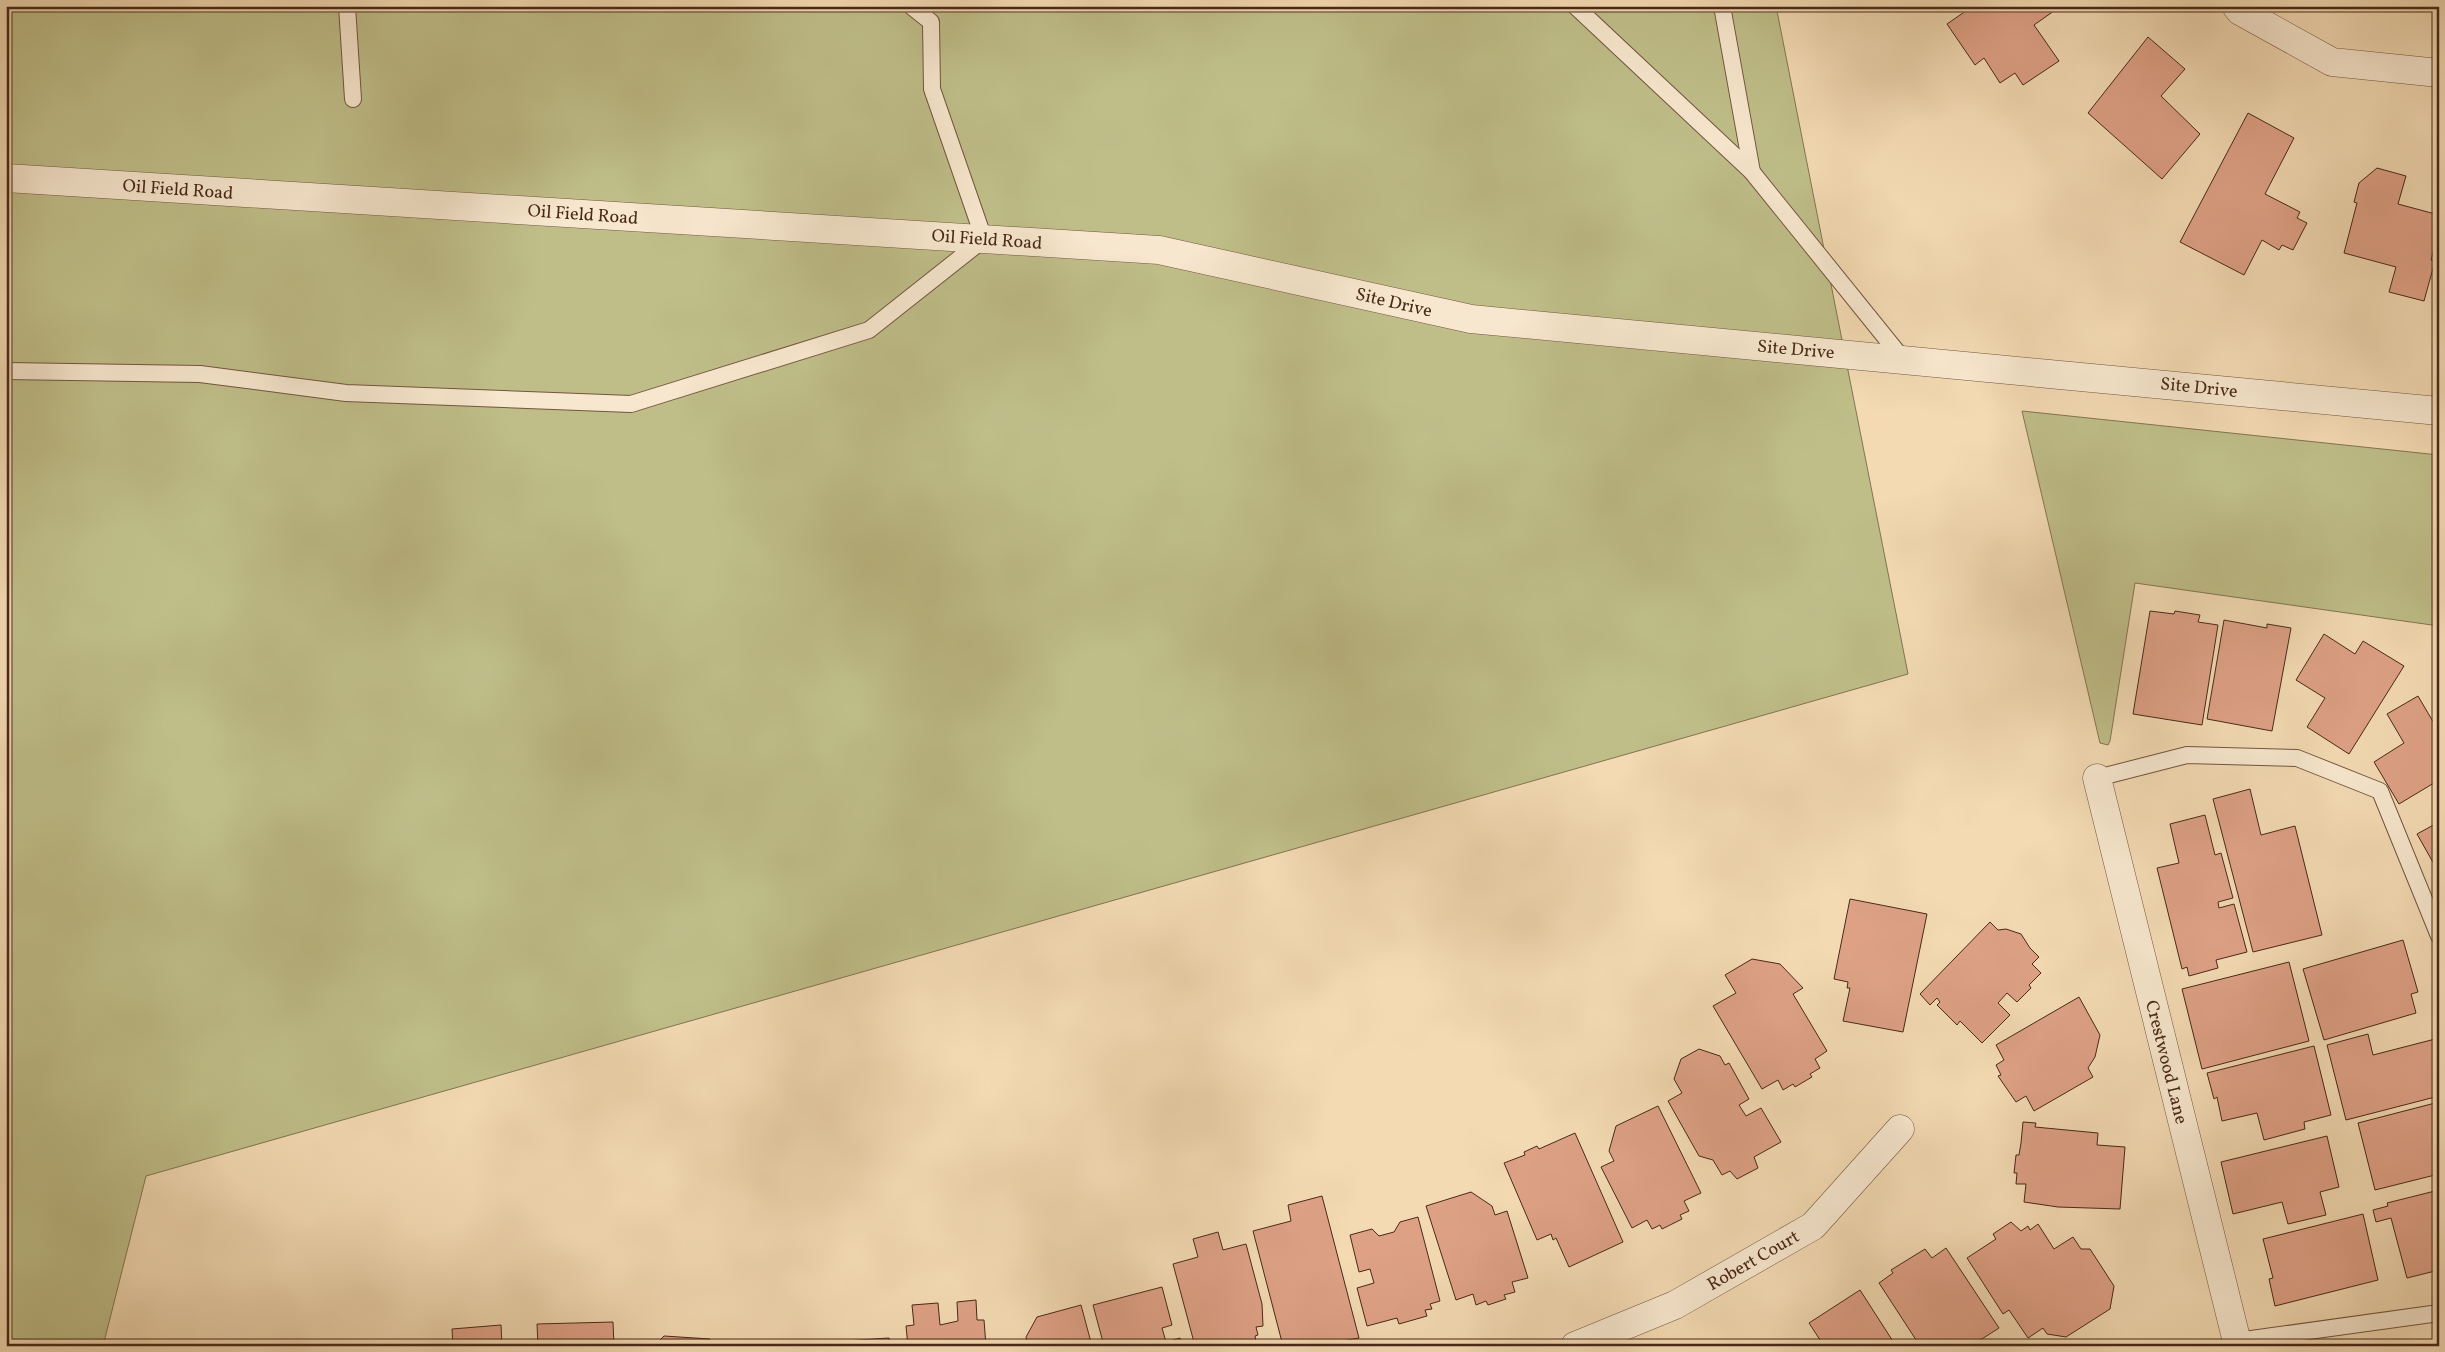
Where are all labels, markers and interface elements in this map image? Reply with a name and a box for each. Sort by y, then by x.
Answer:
street label: Oil Field Road [122,174,234,207]
street label: Oil Field Road [527,199,639,232]
street label: Oil Field Road [931,224,1043,257]
street label: Site Drive [1353,283,1434,324]
street label: Site Drive [1756,335,1836,366]
street label: Site Drive [2159,372,2239,405]
street label: Crestwood Lane [2138,998,2193,1127]
street label: Robert Court [1703,1225,1804,1298]

